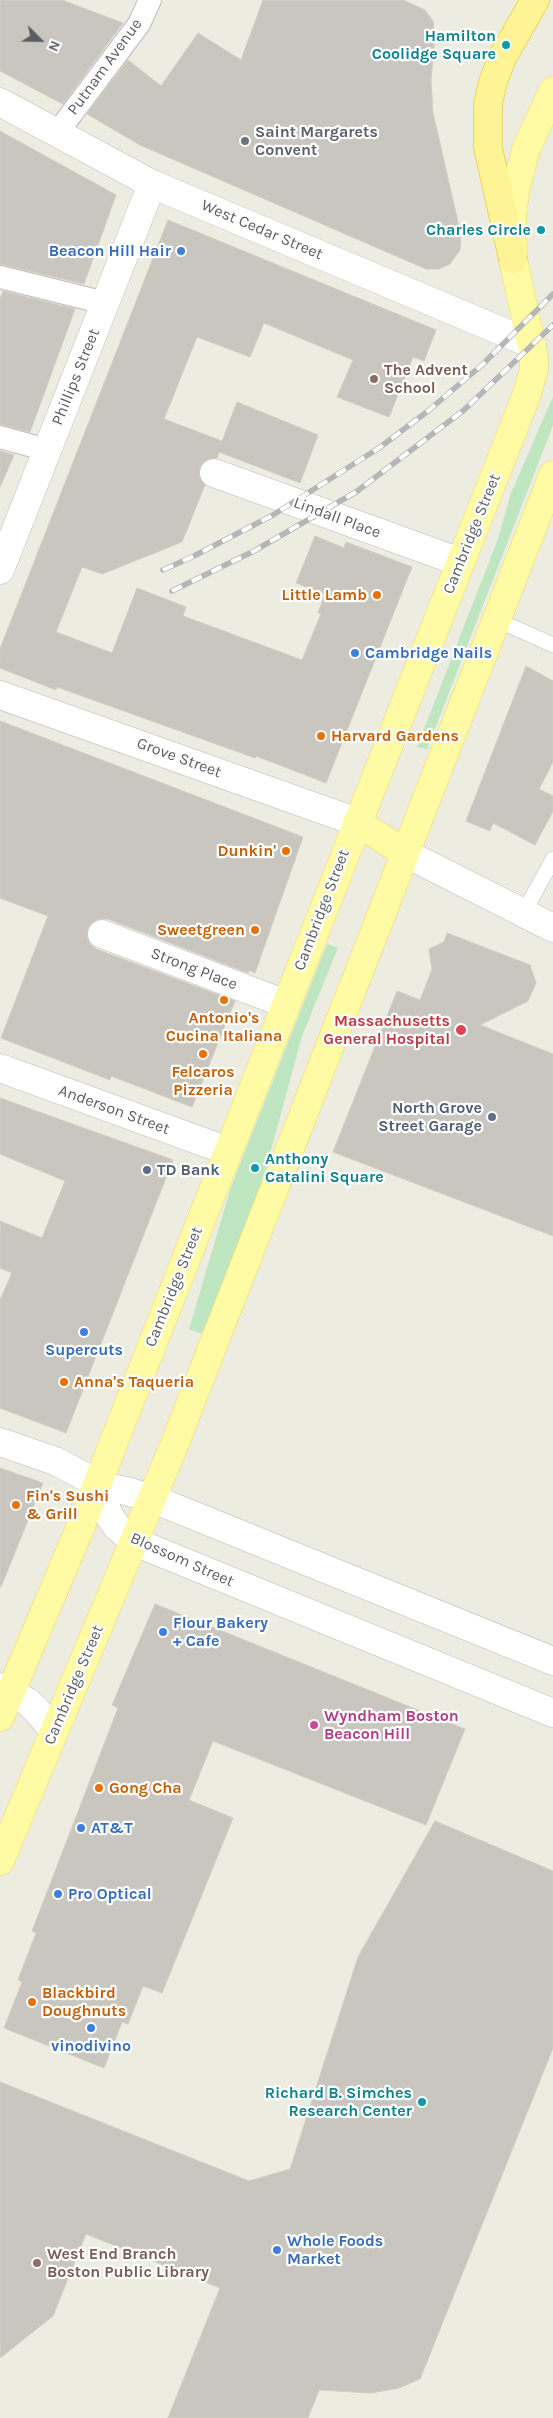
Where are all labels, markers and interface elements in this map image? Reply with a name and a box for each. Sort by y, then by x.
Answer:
north arrow [15,15,65,65]
street label: Putnam Avenue [64,15,146,119]
place label: Hamilton Coolidge Square [372,26,496,64]
text: N [44,38,64,54]
marker: Hamilton Coolidge Square [500,39,512,51]
place label: Saint Margarets Convent [255,122,378,160]
marker: Saint Margarets Convent [239,135,251,147]
street label: West Cedar Street [198,196,326,264]
place label: Charles Circle [426,220,531,240]
marker: Charles Circle [535,224,547,236]
place label: Beacon Hill Hair [49,241,171,261]
marker: Beacon Hill Hair [175,245,187,257]
street label: Phillips Street [48,326,104,428]
place label: The Advent School [384,360,468,398]
marker: The Advent School [368,373,380,385]
street label: Cambridge Street [439,471,505,597]
street label: Lindall Place [291,493,383,543]
place label: Little Lamb [282,585,367,605]
marker: Little Lamb [371,589,383,601]
place label: Cambridge Nails [365,643,492,663]
marker: Cambridge Nails [349,647,361,659]
place label: Harvard Gardens [331,726,459,746]
marker: Harvard Gardens [315,730,327,742]
street label: Grove Street [134,734,224,782]
place label: Dunkin' [217,841,276,861]
marker: Dunkin' [280,845,292,857]
street label: Cambridge Street [290,847,354,973]
place label: Sweetgreen [157,920,245,940]
marker: Sweetgreen [249,924,261,936]
street label: Strong Place [148,944,240,994]
marker: Antonio's Cucina Italiana [218,994,230,1006]
place label: Antonio's Cucina Italiana [166,1008,282,1046]
place label: Massachusetts General Hospital [323,1011,450,1049]
marker: Massachusetts General Hospital [454,1023,468,1037]
marker: Felcaros Pizzeria [197,1048,209,1060]
place label: Felcaros Pizzeria [171,1062,235,1100]
street label: Anderson Street [56,1081,172,1139]
place label: North Grove Street Garage [378,1098,482,1136]
marker: North Grove Street Garage [486,1111,498,1123]
place label: Anthony Catalini Square [265,1149,384,1187]
place label: TD Bank [157,1160,220,1180]
marker: Anthony Catalini Square [249,1162,261,1174]
marker: TD Bank [141,1164,153,1176]
street label: Cambridge Street [141,1224,207,1350]
marker: Supercuts [78,1326,90,1338]
place label: Supercuts [45,1340,123,1360]
place label: Anna's Taqueria [74,1372,194,1392]
marker: Anna's Taqueria [58,1376,70,1388]
place label: Fin's Sushi & Grill [26,1486,109,1524]
marker: Fin's Sushi & Grill [10,1499,22,1511]
street label: Blossom Street [127,1529,237,1591]
place label: Flour Bakery + Cafe [173,1613,268,1651]
street label: Cambridge Street [40,1622,108,1748]
marker: Flour Bakery + Cafe [157,1626,169,1638]
place label: Wyndham Boston Beacon Hill [324,1706,459,1744]
marker: Wyndham Boston Beacon Hill [308,1719,320,1731]
place label: Gong Cha [109,1778,182,1798]
marker: Gong Cha [93,1782,105,1794]
place label: AT&T [91,1818,133,1838]
marker: AT&T [75,1822,87,1834]
place label: Pro Optical [68,1884,152,1904]
marker: Pro Optical [52,1888,64,1900]
place label: Blackbird Doughnuts [42,1983,126,2021]
marker: Blackbird Doughnuts [26,1996,38,2008]
marker: vinodivino [85,2022,97,2034]
place label: vinodivino [51,2036,131,2056]
place label: Richard B. Simches Research Center [265,2083,412,2121]
marker: Richard B. Simches Research Center [416,2096,428,2108]
place label: Whole Foods Market [287,2231,383,2269]
place label: West End Branch Boston Public Library [47,2244,209,2282]
marker: Whole Foods Market [271,2244,283,2256]
marker: West End Branch Boston Public Library [31,2257,43,2269]

